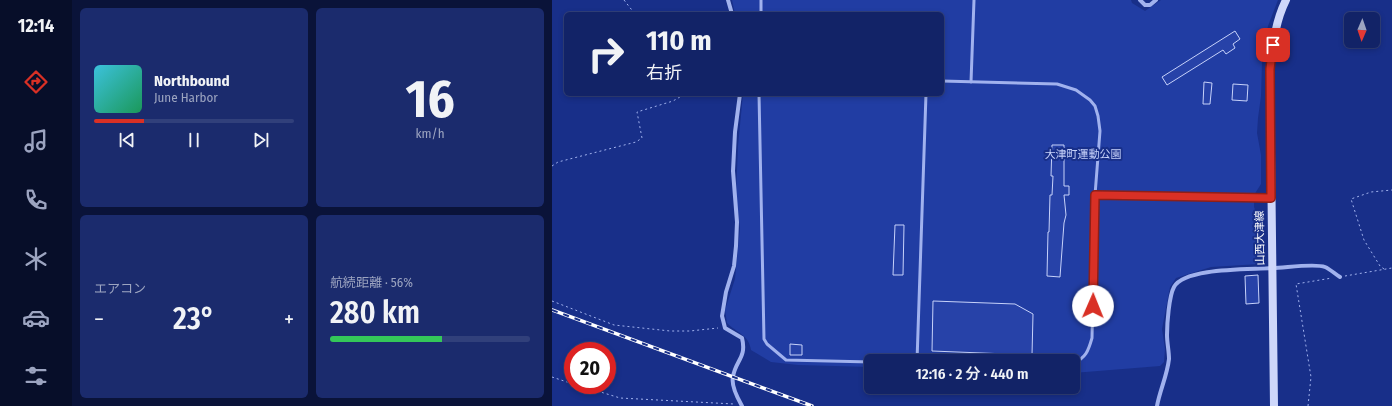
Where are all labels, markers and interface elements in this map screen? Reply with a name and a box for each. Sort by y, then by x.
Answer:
north arrow [1344,12,1380,48]
map controls [1344,12,1380,48]
text: 12:14 [18,15,54,37]
text: 110 m [646,24,712,57]
icon: right [580,28,632,80]
pin [1256,28,1290,62]
icon: arrive [1262,34,1284,56]
text: 右折 [646,62,682,84]
icon: directions [22,68,50,96]
text: 16 [405,68,455,131]
text: Northbound [154,72,230,90]
text: June Harbor [154,90,218,105]
text: km/h [416,126,445,141]
icon: music [22,127,50,155]
icon: previous [116,129,138,151]
icon: pause [183,129,205,151]
icon: next [250,129,272,151]
park label: 大津町運動公園 [1045,148,1122,161]
icon: phone [22,186,50,214]
street label: 山西大津線 [1253,210,1267,266]
icon: climate [22,245,50,273]
text: 航続距離 · 56% [330,275,413,290]
text: エアコン [94,281,146,296]
position arrow [1072,285,1114,327]
text: 280 km [330,295,420,331]
text: 23° [173,301,215,337]
icon: car [22,304,50,332]
text: − [94,306,104,333]
text: + [284,306,294,333]
speed limit sign: 20 [564,342,616,394]
icon: filters [22,362,50,390]
text: 12:16 · 2 分 · 440 m [916,365,1028,383]

